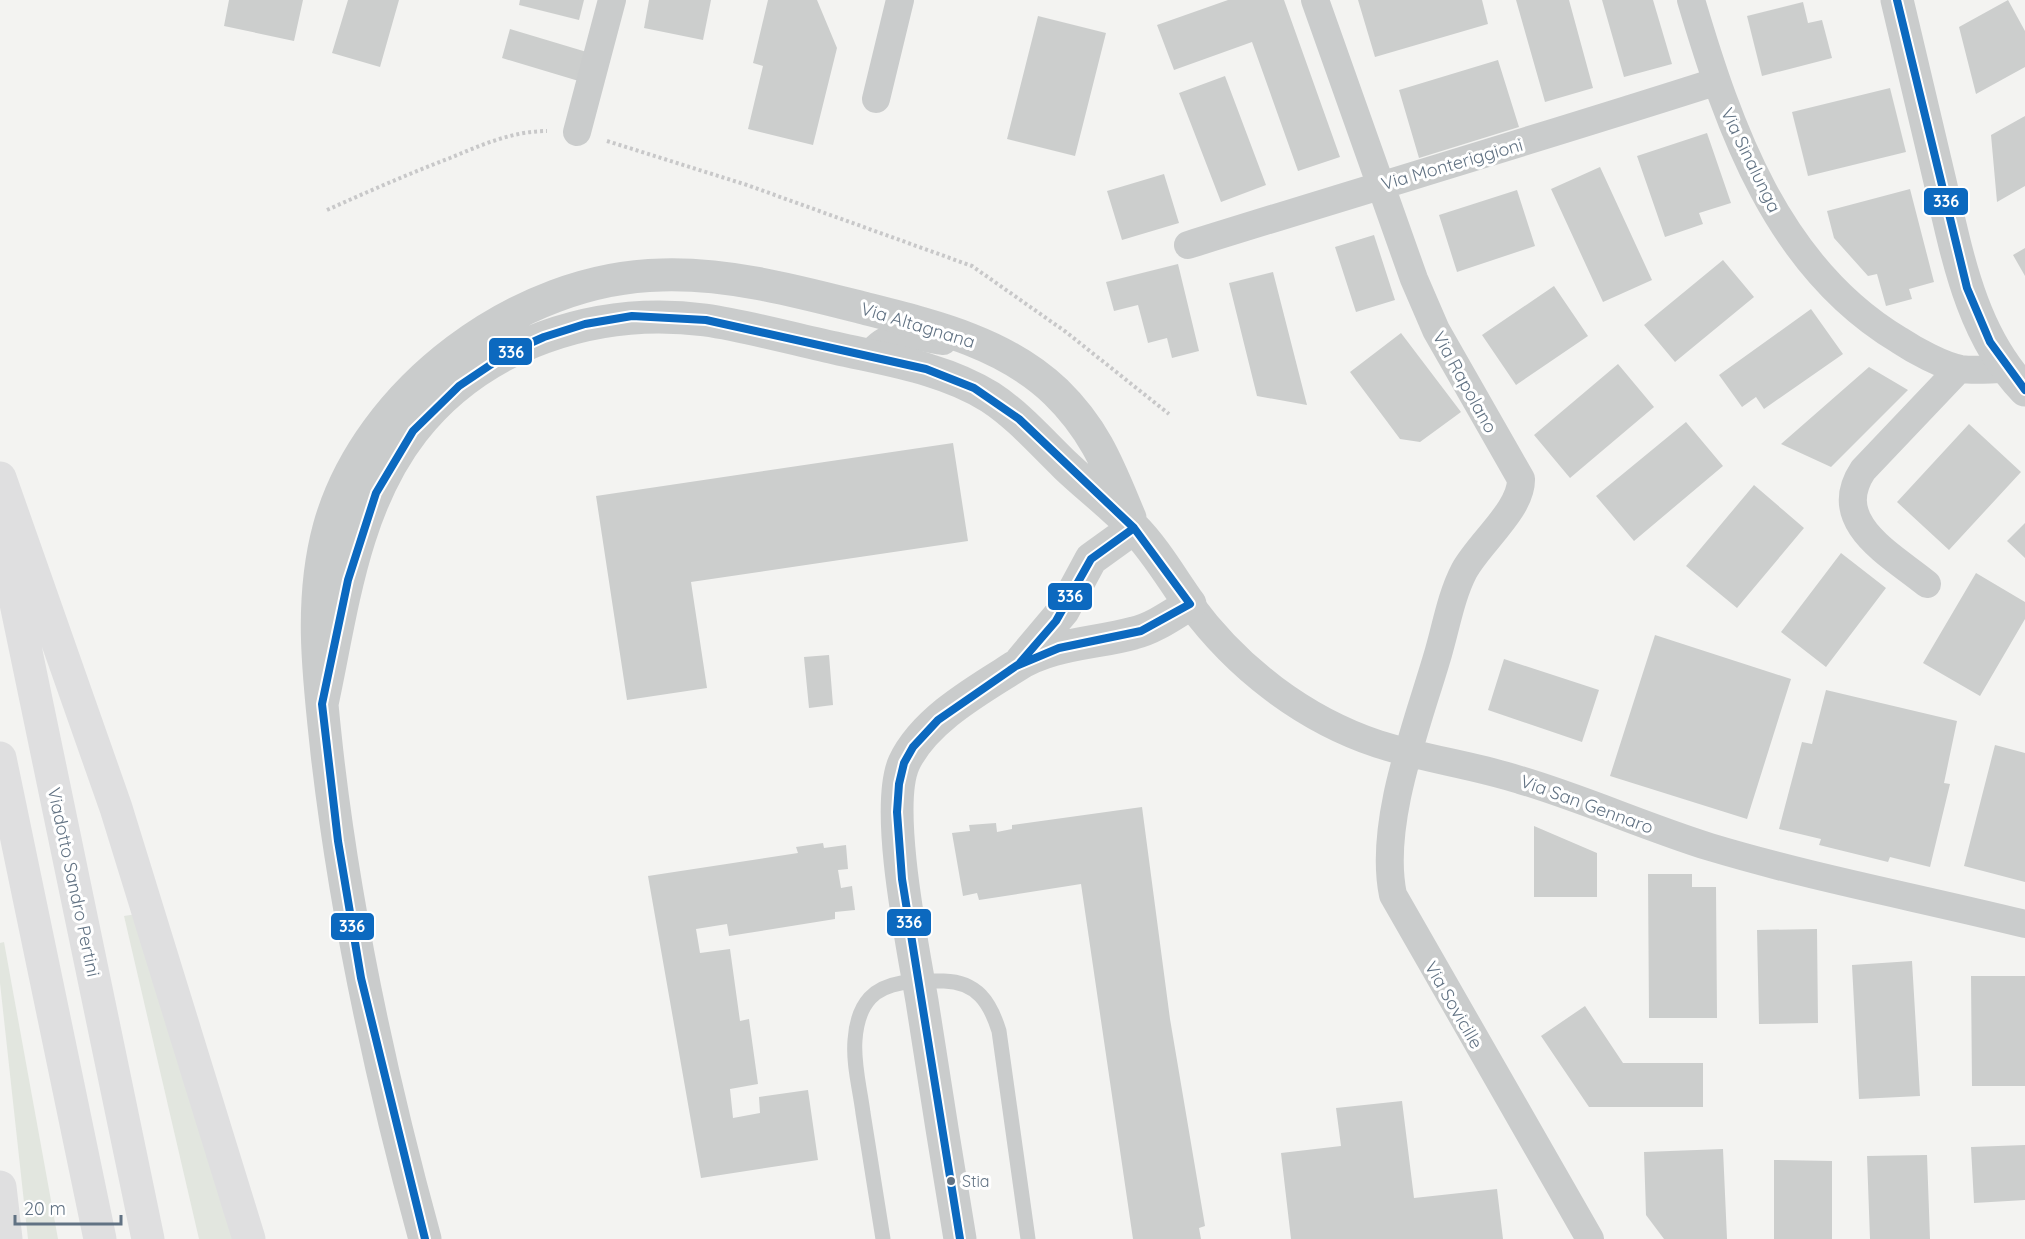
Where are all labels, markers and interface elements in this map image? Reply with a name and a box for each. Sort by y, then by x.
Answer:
street label: Via Sinalunga [1716,104,1786,216]
street label: Via Monteriggioni [1379,133,1525,195]
line badge: 336 [1923,187,1969,216]
text: 336 [1933,191,1959,211]
street label: Via Altagnana [858,297,978,353]
street label: Via Rapolano [1428,327,1502,437]
line badge: 336 [488,337,533,366]
text: 336 [498,342,524,362]
line badge: 336 [1047,582,1093,611]
text: 336 [1057,586,1083,606]
street label: Via San Gennaro [1517,769,1657,839]
street label: Viadotto Sandro Pertini [43,785,105,979]
line badge: 336 [886,908,932,937]
line badge: 336 [330,912,375,941]
text: 336 [896,912,922,932]
text: 336 [339,916,365,936]
street label: Via Sovicille [1420,957,1488,1053]
place label: Stia [962,1171,990,1191]
marker: Stia [945,1175,957,1187]
scale bar [15,1188,122,1226]
text: 20 m [24,1197,66,1220]

